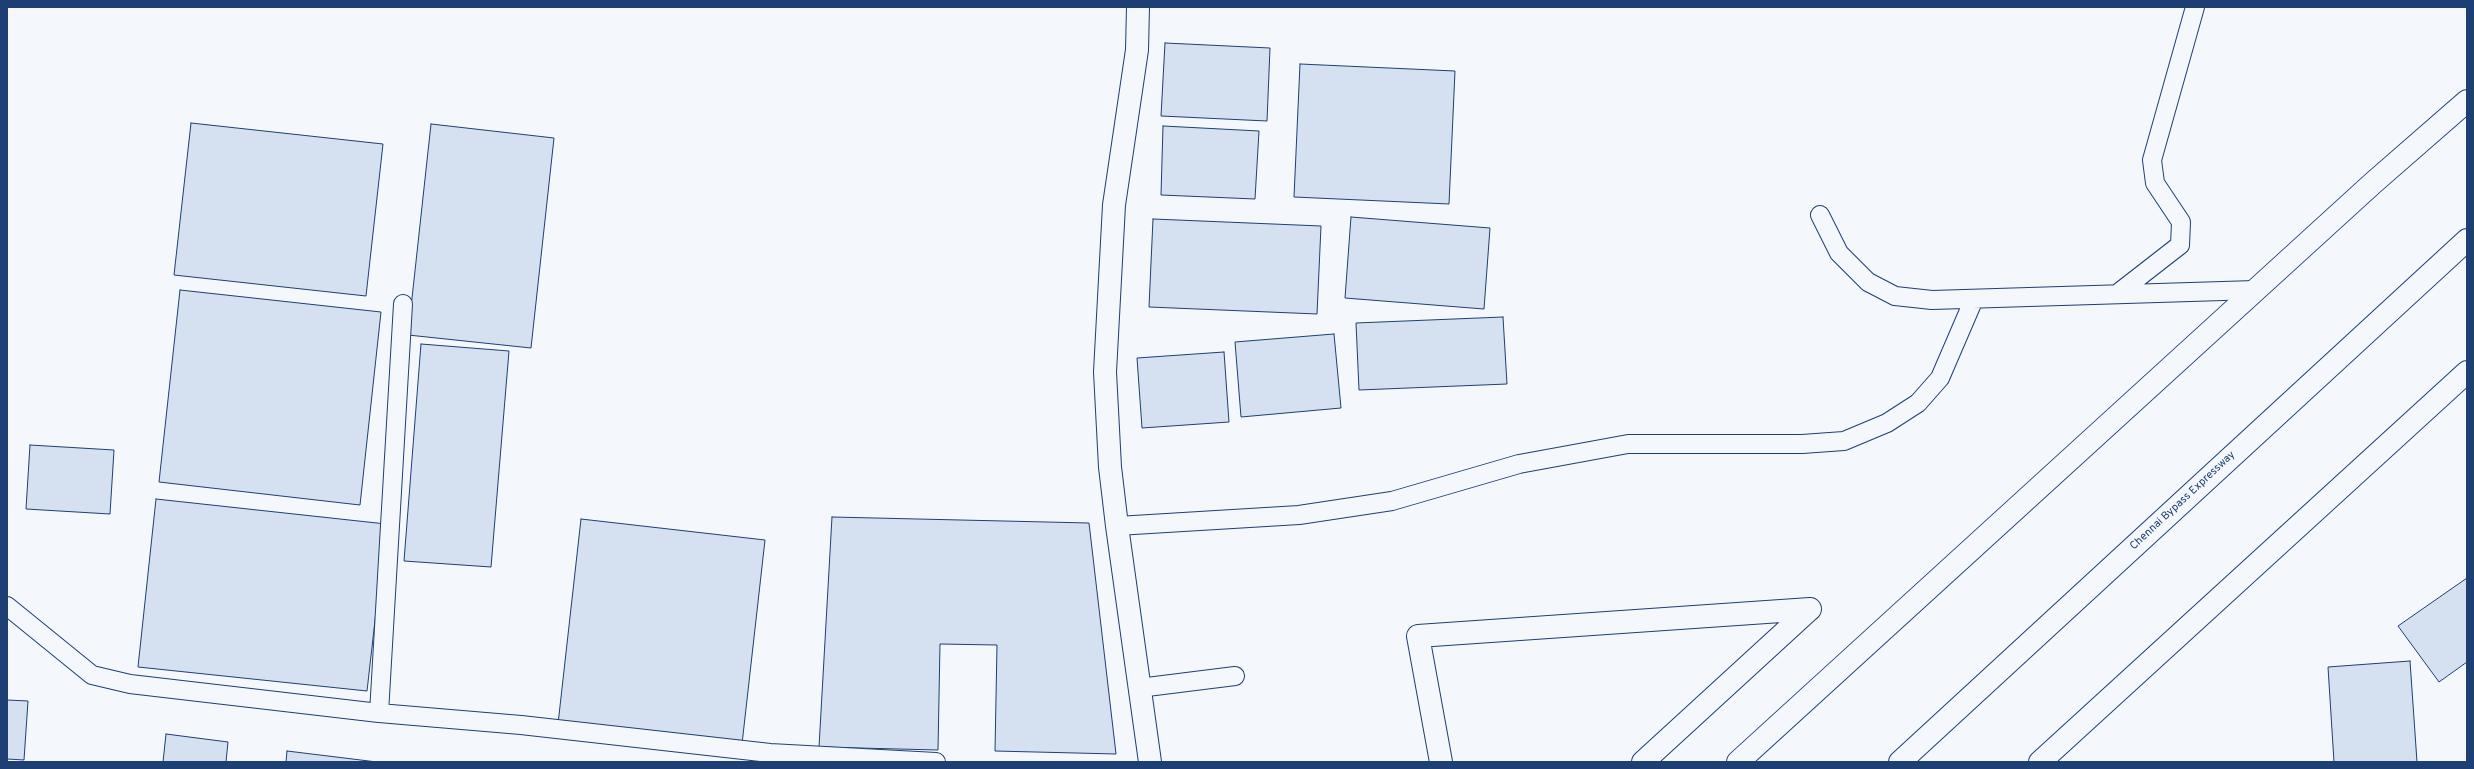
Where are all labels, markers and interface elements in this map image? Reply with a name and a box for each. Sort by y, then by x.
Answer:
street label: Chennai Bypass Expressway [2128,449,2238,553]

